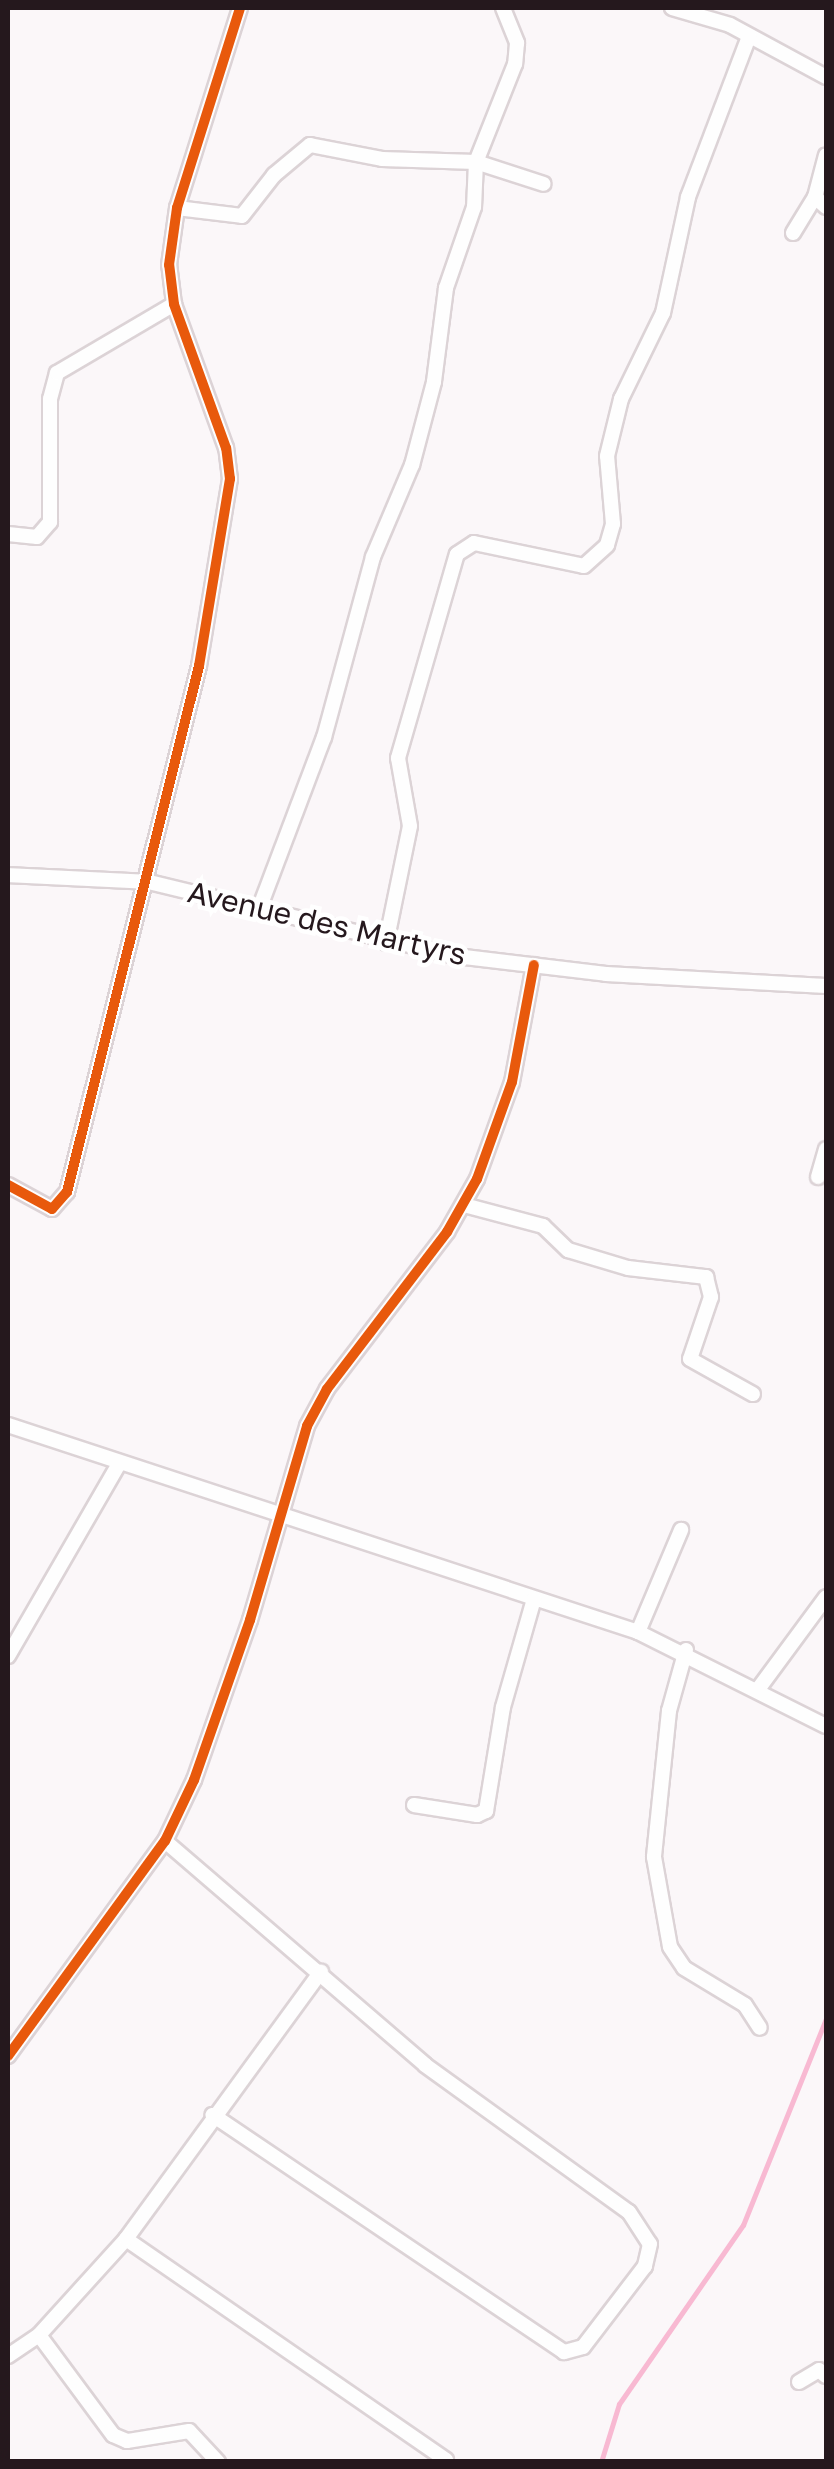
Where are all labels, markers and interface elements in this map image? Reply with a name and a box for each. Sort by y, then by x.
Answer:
street label: Avenue des Martyrs [184,873,470,973]

